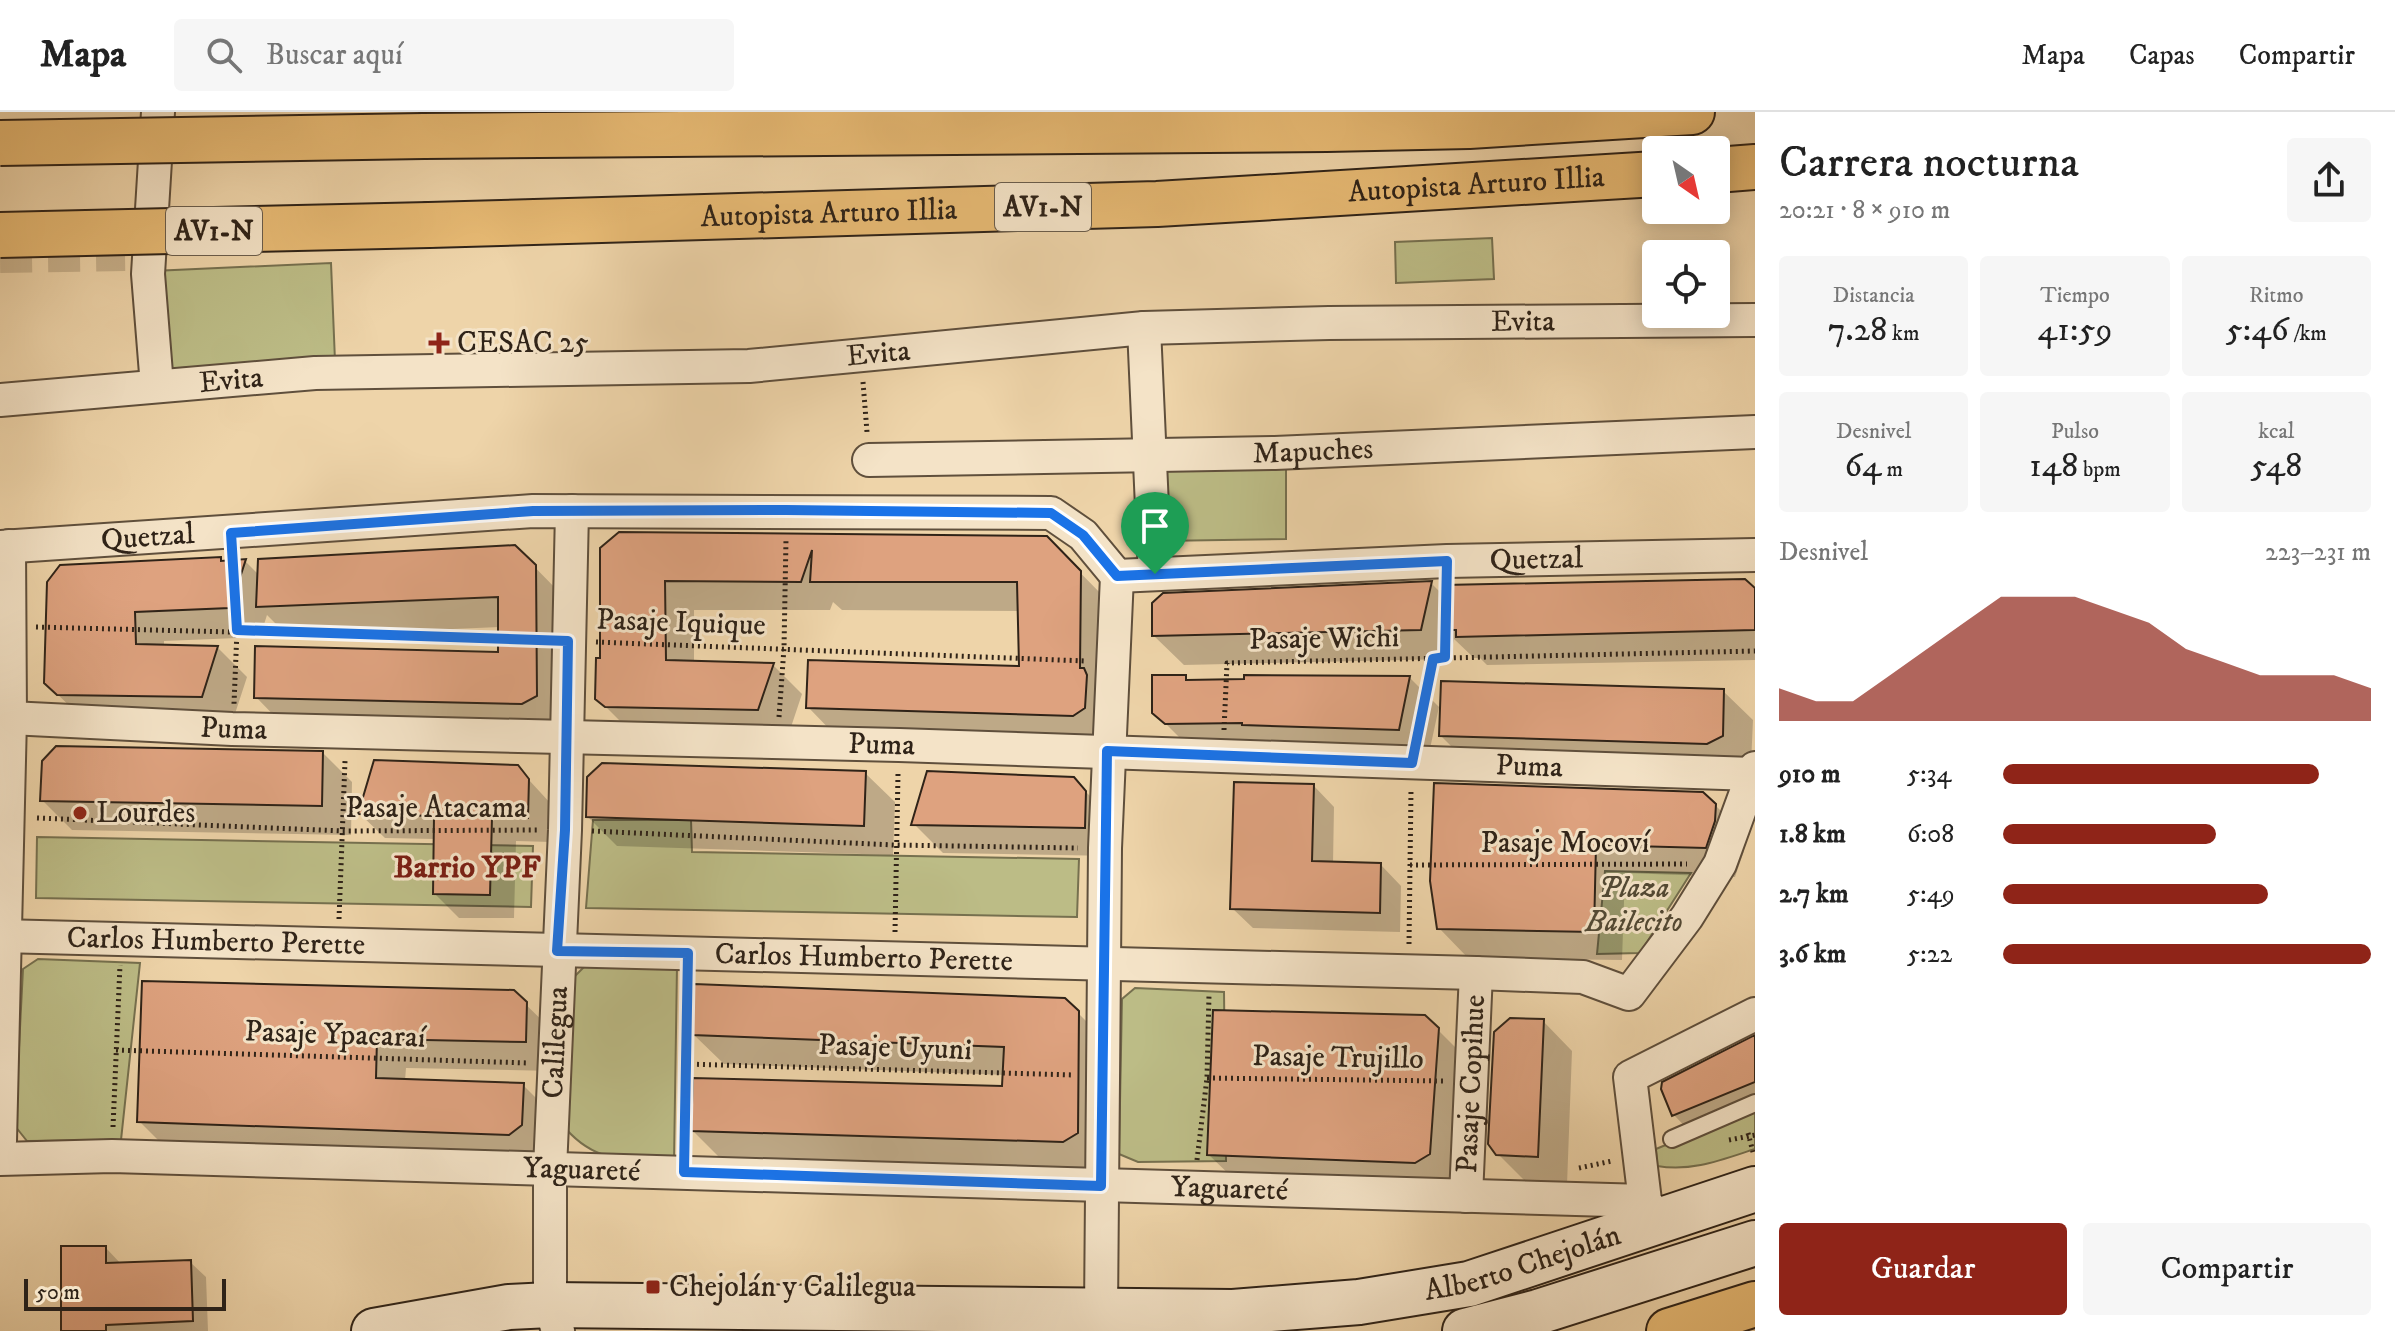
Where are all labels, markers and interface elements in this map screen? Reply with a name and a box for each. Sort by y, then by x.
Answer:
search box [174,19,734,91]
text: Mapa [40,31,126,79]
icon: search [202,33,246,77]
text: Buscar aquí [266,37,403,74]
text: Mapa [2021,38,2085,73]
text: Capas [2129,38,2195,73]
text: Compartir [2239,38,2355,73]
north arrow [1642,136,1730,224]
map controls [1642,136,1730,328]
text: Carrera nocturna [1779,136,2079,191]
button: share [2287,138,2371,222]
street label: Autopista Arturo Illia [1347,159,1606,211]
road number: AV1-N [995,183,1091,231]
street label: Autopista Arturo Illia [700,191,958,236]
text: 20:21 · 8 × 910 m [1779,194,1950,227]
road number: AV1-N [166,207,262,255]
button: locate [1642,240,1730,328]
text: Distancia [1833,282,1915,309]
text: Tiempo [2040,282,2110,309]
text: Ritmo [2249,282,2304,309]
street label: Evita [1491,303,1555,340]
text: 7.28 [1828,309,1887,351]
text: 41:59 [2038,309,2112,351]
text: 5:46 [2226,309,2289,351]
text: km [1887,320,1919,347]
text: /km [2289,320,2327,347]
place label: CESAC 25 [457,325,589,362]
marker: CESAC 25 [428,332,450,354]
street label: Evita [845,332,912,375]
street label: Evita [198,359,265,401]
text: Desnivel [1836,418,1911,445]
text: Pulso [2051,418,2099,445]
text: kcal [2258,418,2294,445]
street label: Mapuches [1252,430,1374,472]
text: 64 [1844,445,1882,487]
text: 148 [2029,445,2078,487]
text: 548 [2250,445,2302,487]
text: m [1882,456,1903,483]
text: bpm [2078,456,2121,483]
pin [1121,492,1189,574]
icon: arrive [1133,504,1177,548]
street label: Quetzal [100,515,196,559]
text: Desnivel [1779,536,1868,569]
text: 223–231 m [2265,536,2371,569]
street label: Quetzal [1489,540,1583,579]
street label: Pasaje Iquique [596,602,766,644]
street label: Pasaje Wichi [1248,619,1400,659]
street label: Puma [199,709,268,748]
street label: Puma [847,725,916,764]
street label: Puma [1495,747,1564,786]
text: 910 m [1779,758,1840,791]
text: 5:34 [1907,758,1951,791]
street label: Pasaje Atacama [345,790,527,827]
place label: Lourdes [96,795,195,832]
marker: Lourdes [71,804,89,822]
text: 1.8 km [1779,818,1846,851]
text: 6:08 [1907,818,1954,851]
street label: Pasaje Mocoví [1480,825,1651,862]
district label: Barrio YPF [394,848,541,888]
park label: Plaza Bailecito [1584,870,1683,941]
text: 2.7 km [1779,878,1848,911]
text: 5:49 [1907,878,1955,911]
street label: Carlos Humberto Perette [66,919,366,964]
street label: Carlos Humberto Perette [714,935,1013,980]
text: 3.6 km [1779,938,1846,971]
text: 5:22 [1907,938,1952,971]
street label: Calilegua [535,985,577,1099]
street label: Pasaje Copihue [1449,994,1494,1174]
street label: Pasaje Ypacaraí [244,1013,427,1057]
street label: Pasaje Uyuni [817,1027,973,1069]
street label: Pasaje Trujillo [1252,1038,1424,1078]
street label: Yaguareté [523,1150,641,1190]
street label: Yaguareté [1170,1169,1289,1209]
street label: Alberto Chejolán [1422,1216,1626,1310]
button: Guardar [1779,1223,2067,1315]
button: Compartir [2083,1223,2371,1315]
place label: Chejolán y Calilegua [669,1269,916,1306]
scale bar [24,1275,226,1311]
marker: Chejolán y Calilegua [644,1278,662,1296]
text: 50 m [36,1279,80,1306]

